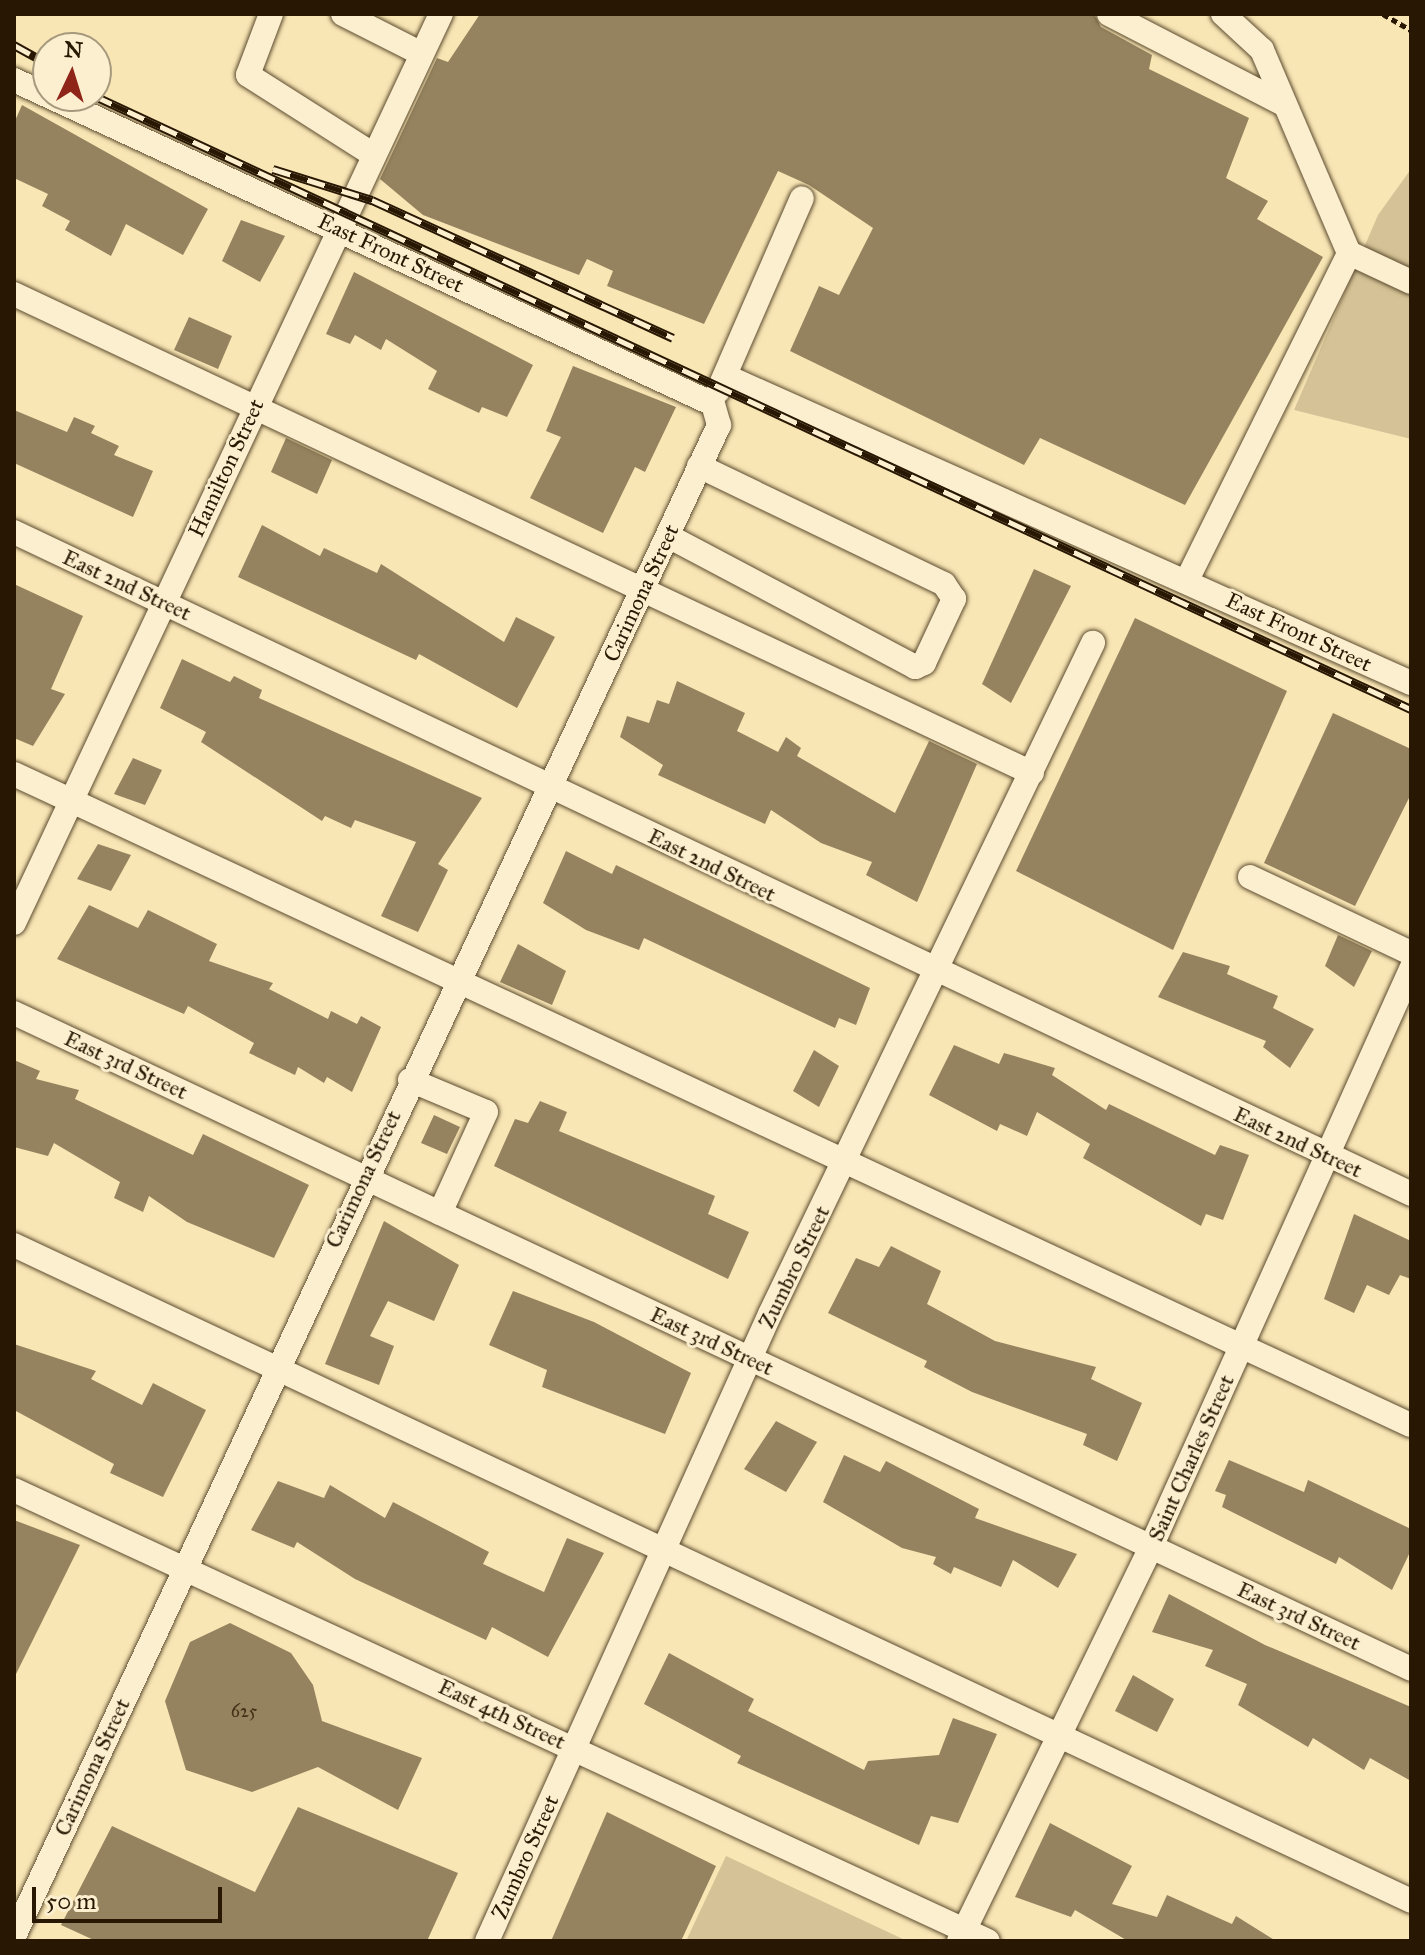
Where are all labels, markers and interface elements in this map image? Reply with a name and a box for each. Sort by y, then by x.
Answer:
north arrow [32,32,112,112]
text: N [63,35,84,64]
street label: East Front Street [314,208,468,298]
street label: Hamilton Street [183,395,269,541]
street label: Carimona Street [598,520,684,666]
street label: East 2nd Street [59,544,195,626]
street label: East Front Street [1222,587,1376,677]
street label: East 2nd Street [644,823,780,907]
street label: East 3rd Street [60,1025,192,1105]
street label: East 2nd Street [1230,1101,1366,1183]
street label: Carimona Street [320,1106,406,1252]
street label: Zumbro Street [753,1201,835,1333]
street label: East 3rd Street [646,1301,778,1381]
street label: Saint Charles Street [1142,1371,1240,1545]
street label: East 3rd Street [1233,1576,1365,1656]
street label: East 4th Street [434,1673,570,1755]
street label: Carimona Street [49,1694,135,1840]
house number: 625 [231,1700,257,1722]
street label: Zumbro Street [486,1791,564,1923]
scale bar [36,1871,226,1921]
text: 50 m [46,1886,96,1916]

